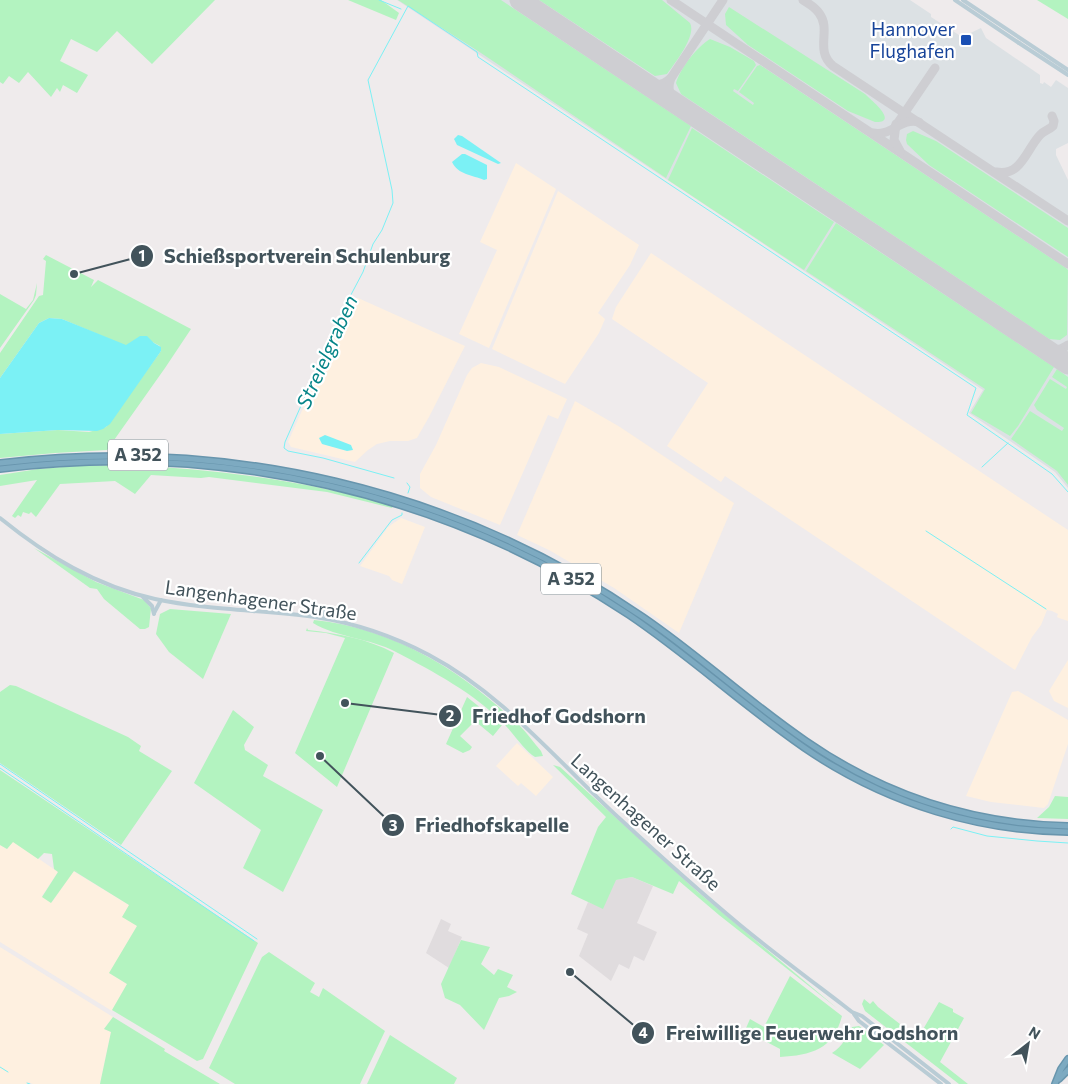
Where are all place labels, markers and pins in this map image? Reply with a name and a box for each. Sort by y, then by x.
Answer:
place label: Hannover Flughafen [870,17,955,62]
marker: Hannover Flughafen [959,33,973,47]
callout: Schießsportverein Schulenburg [129,239,461,274]
callout: Friedhof Godshorn [437,698,656,733]
callout: Friedhofskapelle [380,808,579,843]
callout: Freiwillige Feuerwehr Godshorn [631,1016,968,1051]

